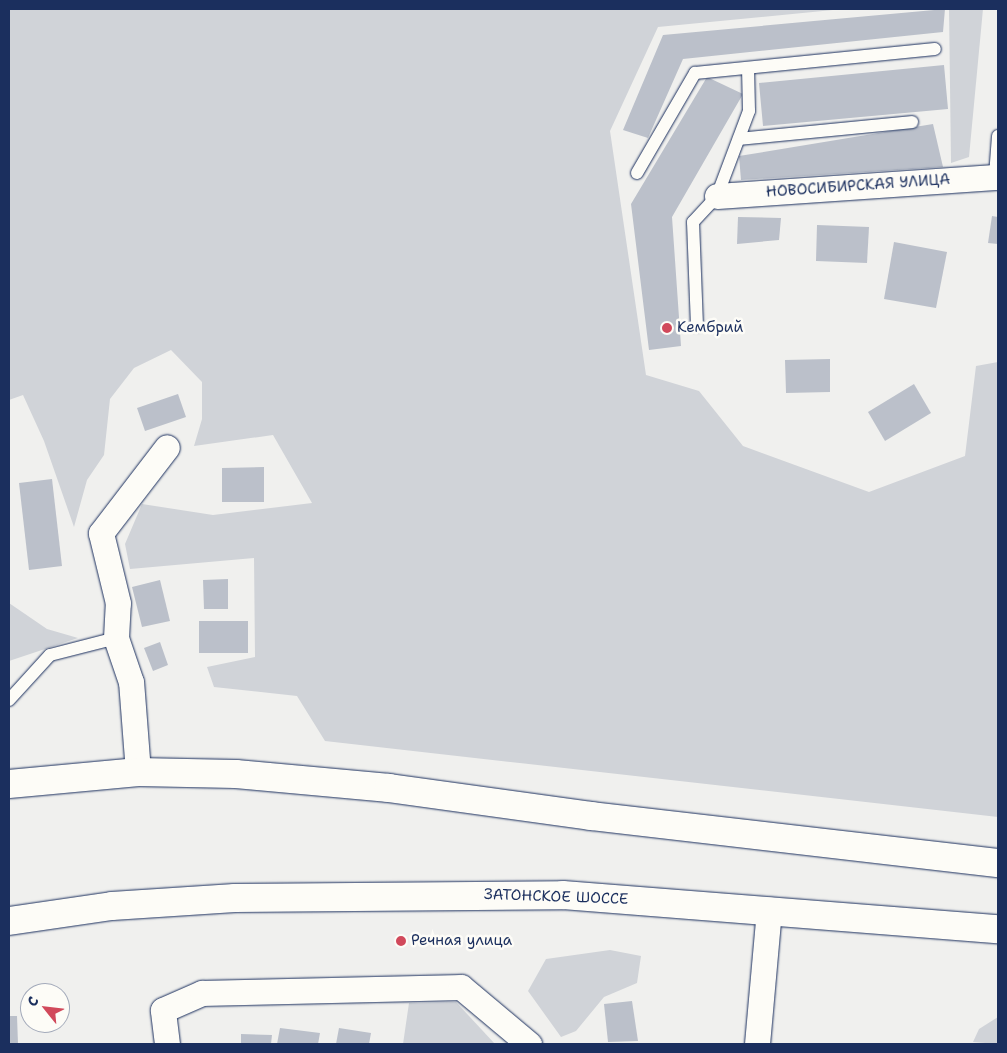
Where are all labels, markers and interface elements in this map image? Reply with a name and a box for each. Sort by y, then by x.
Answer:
street label: НОВОСИБИРСКАЯ УЛИЦА [765,171,951,201]
place label: Кембрий [677,319,743,337]
marker: Кембрий [661,322,673,334]
street label: ЗАТОНСКОЕ ШОССЕ [483,885,629,909]
place label: Речная улица [411,932,512,950]
marker: Речная улица [395,935,407,947]
north arrow [20,983,70,1033]
text: С [23,993,43,1009]

